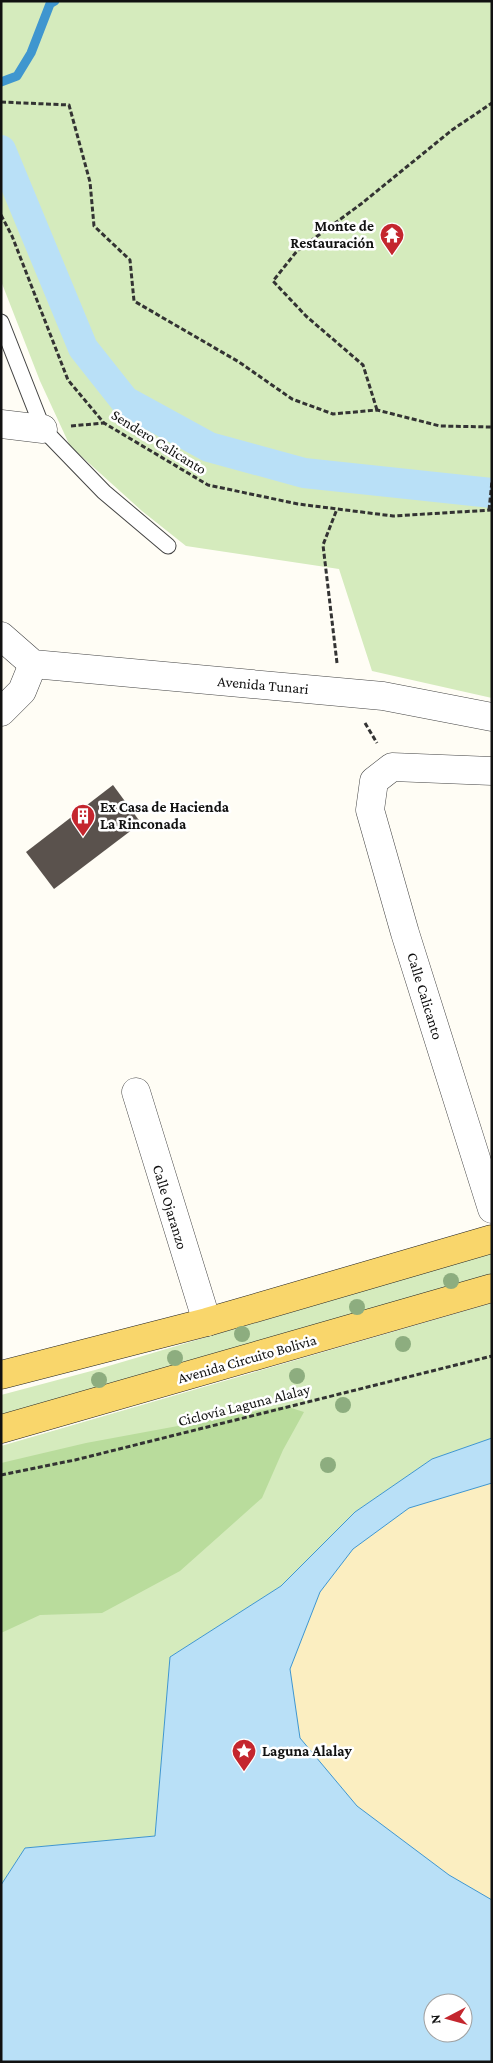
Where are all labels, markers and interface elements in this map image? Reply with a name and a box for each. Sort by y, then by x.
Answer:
place label: Monte de Restauración [290,218,374,251]
temple icon: Monte de Restauración [379,222,405,256]
street label: Sendero Calicanto [109,406,209,478]
street label: Avenida Tunari [217,673,309,697]
place label: Ex Casa de Hacienda La Rinconada [100,799,230,832]
building icon: Ex Casa de Hacienda La Rinconada [70,803,96,837]
street label: Calle Calicanto [404,951,446,1041]
street label: Calle Ojaranzo [149,1163,190,1251]
street label: Avenida Circuito Bolivia [176,1332,318,1386]
street label: Ciclovía Laguna Alalay [176,1381,312,1430]
place icon: Laguna Alalay [231,1738,257,1772]
place label: Laguna Alalay [262,1743,352,1759]
north arrow [423,1993,473,2043]
text: N [427,2013,444,2025]

